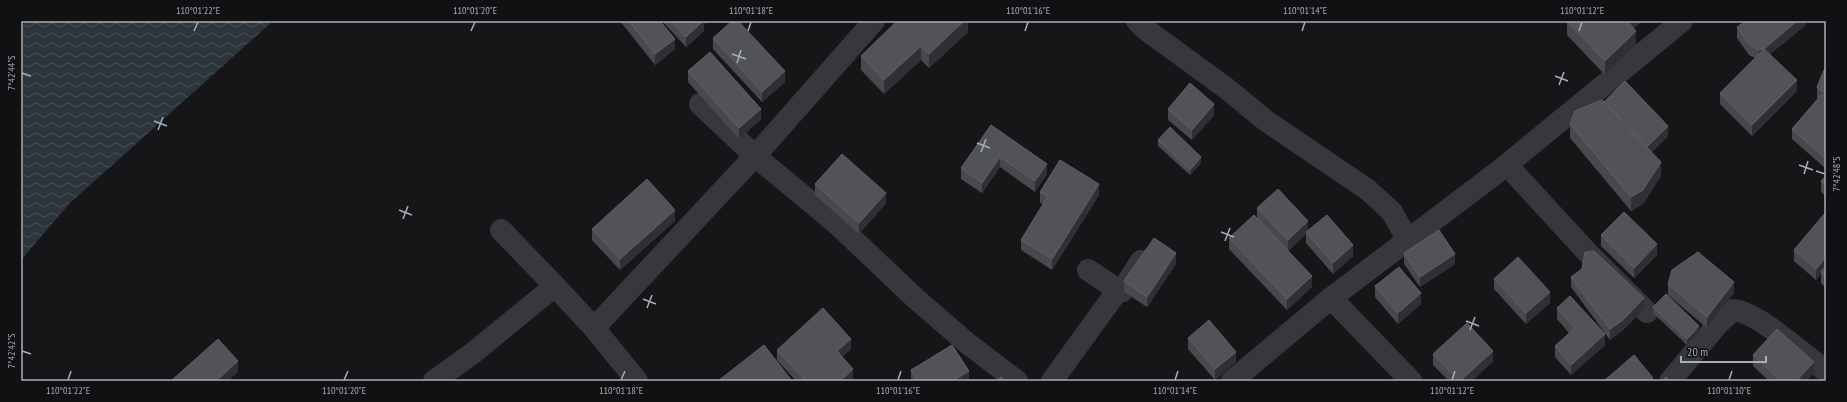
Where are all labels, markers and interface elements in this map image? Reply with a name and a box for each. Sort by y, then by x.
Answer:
text: 110°01'22"E [176,4,220,17]
text: 110°01'20"E [453,4,497,17]
text: 110°01'18"E [729,4,773,17]
text: 110°01'16"E [1006,4,1050,17]
text: 110°01'14"E [1283,4,1327,17]
text: 110°01'12"E [1560,4,1604,17]
text: 7°42'44"S [5,56,18,90]
text: 7°42'48"S [1830,157,1843,191]
text: 7°42'42"S [5,334,18,368]
scale bar [1681,338,1766,364]
text: 20 m [1687,344,1708,359]
text: 110°01'22"E [46,384,90,397]
text: 110°01'20"E [322,384,366,397]
text: 110°01'18"E [599,384,643,397]
text: 110°01'16"E [876,384,920,397]
text: 110°01'14"E [1153,384,1197,397]
text: 110°01'12"E [1430,384,1474,397]
text: 110°01'10"E [1707,384,1751,397]

